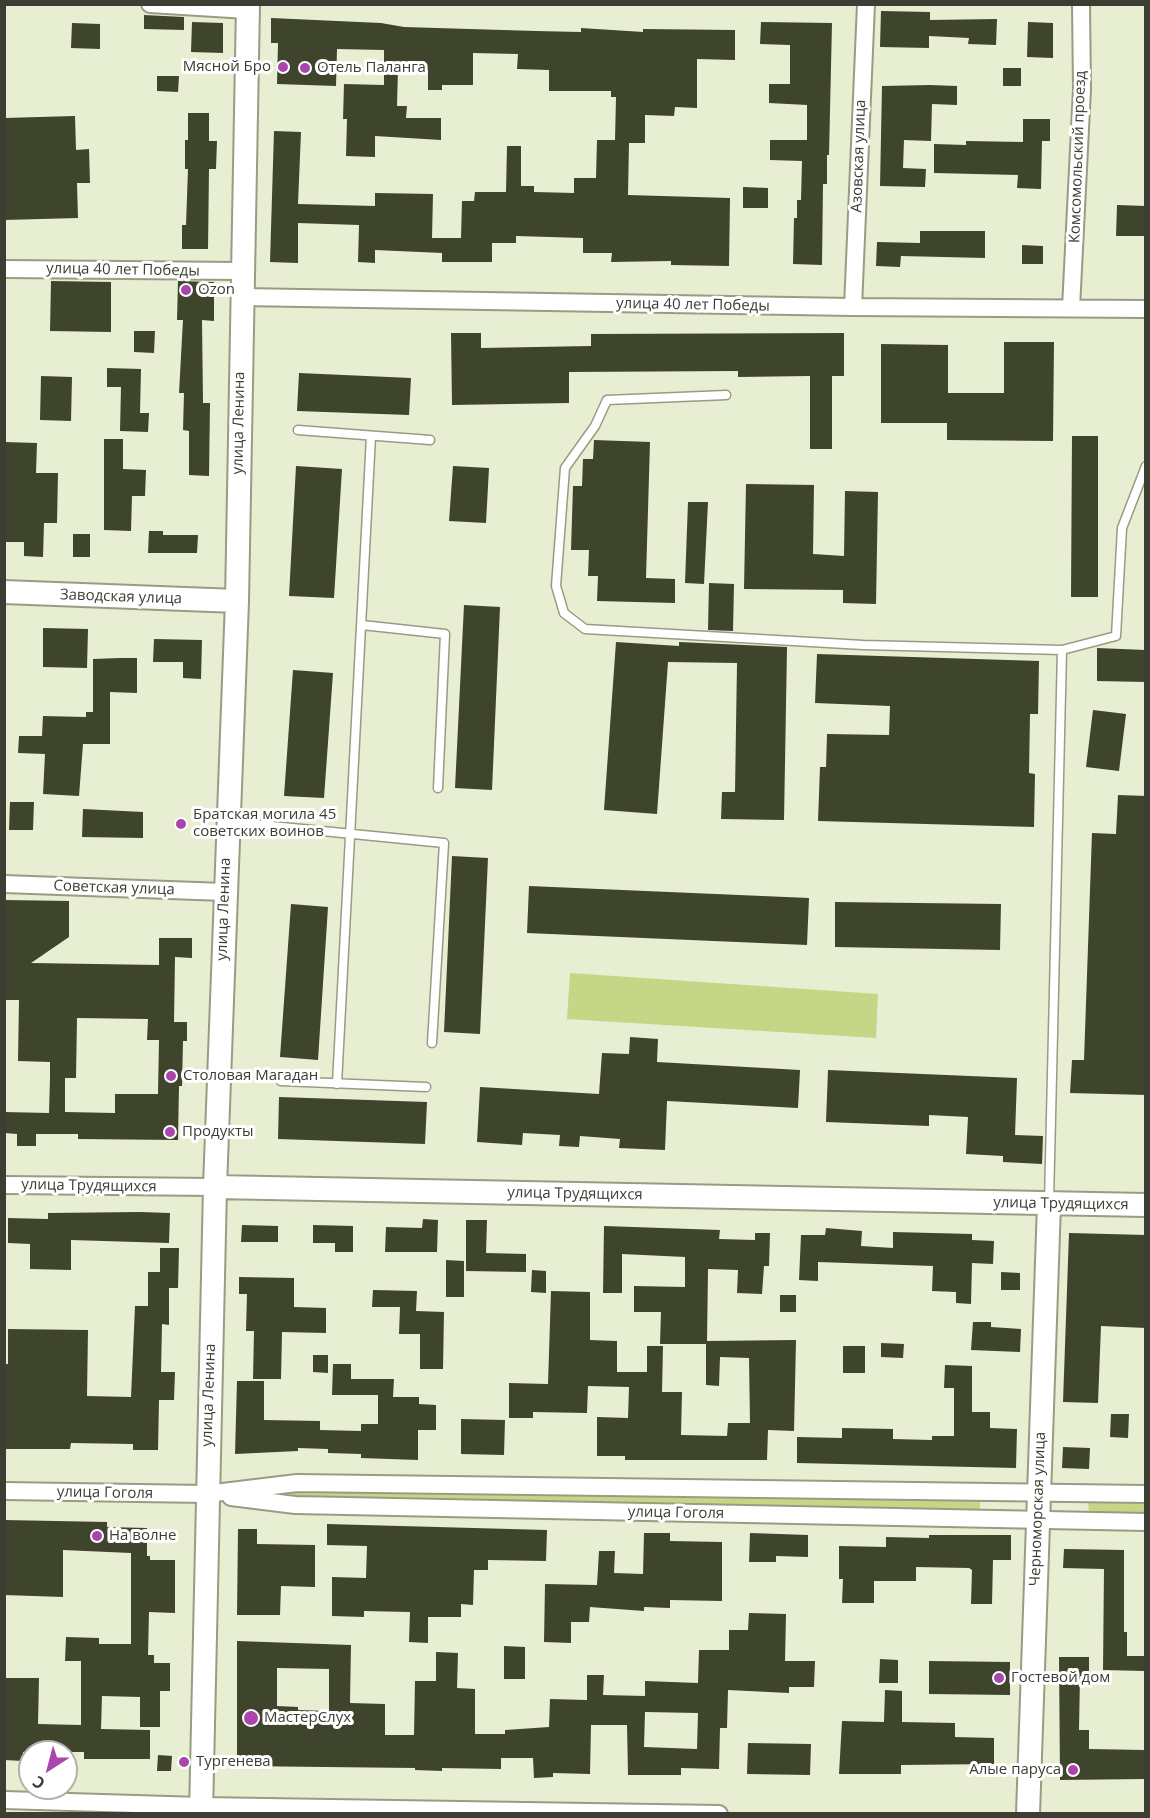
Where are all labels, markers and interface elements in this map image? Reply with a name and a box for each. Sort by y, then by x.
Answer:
place label: Мясной Бро [183,58,271,76]
place label: Отель Паланга [317,59,426,77]
marker: Мясной Бро [276,60,290,74]
marker: Отель Паланга [298,61,312,75]
street label: Комсомольский проезд [1066,70,1090,244]
street label: Азовская улица [848,99,870,213]
street label: улица 40 лет Победы [46,260,200,280]
place label: Ozon [198,281,235,299]
marker: Ozon [179,283,193,297]
street label: улица 40 лет Победы [616,295,770,315]
street label: улица Ленина [229,371,249,475]
street label: Заводская улица [60,586,182,608]
place label: Братская могила 45 советских воинов [193,806,336,841]
marker: Братская могила 45 советских воинов [174,817,188,831]
street label: улица Ленина [213,857,235,961]
street label: Советская улица [53,877,175,899]
place label: Столовая Магадан [183,1067,318,1085]
marker: Столовая Магадан [164,1069,178,1083]
place label: Продукты [182,1123,254,1141]
marker: Продукты [163,1125,177,1139]
street label: улица Трудящихся [21,1176,157,1196]
street label: улица Трудящихся [507,1184,643,1204]
street label: улица Трудящихся [993,1194,1129,1214]
street label: улица Ленина [198,1343,220,1447]
street label: Черноморская улица [1026,1431,1050,1587]
street label: улица Гоголя [57,1483,153,1503]
street label: улица Гоголя [628,1503,724,1523]
place label: На волне [109,1527,176,1545]
marker: На волне [90,1529,104,1543]
place label: Гостевой дом [1011,1669,1110,1687]
marker: Гостевой дом [992,1671,1006,1685]
marker: МастерСлух [242,1709,260,1727]
place label: МастерСлух [264,1709,351,1727]
north arrow [18,1740,78,1800]
place label: Тургенева [196,1753,271,1771]
marker: Тургенева [177,1755,191,1769]
place label: Алые паруса [969,1761,1061,1779]
marker: Алые паруса [1066,1763,1080,1777]
text: С [28,1771,49,1795]

